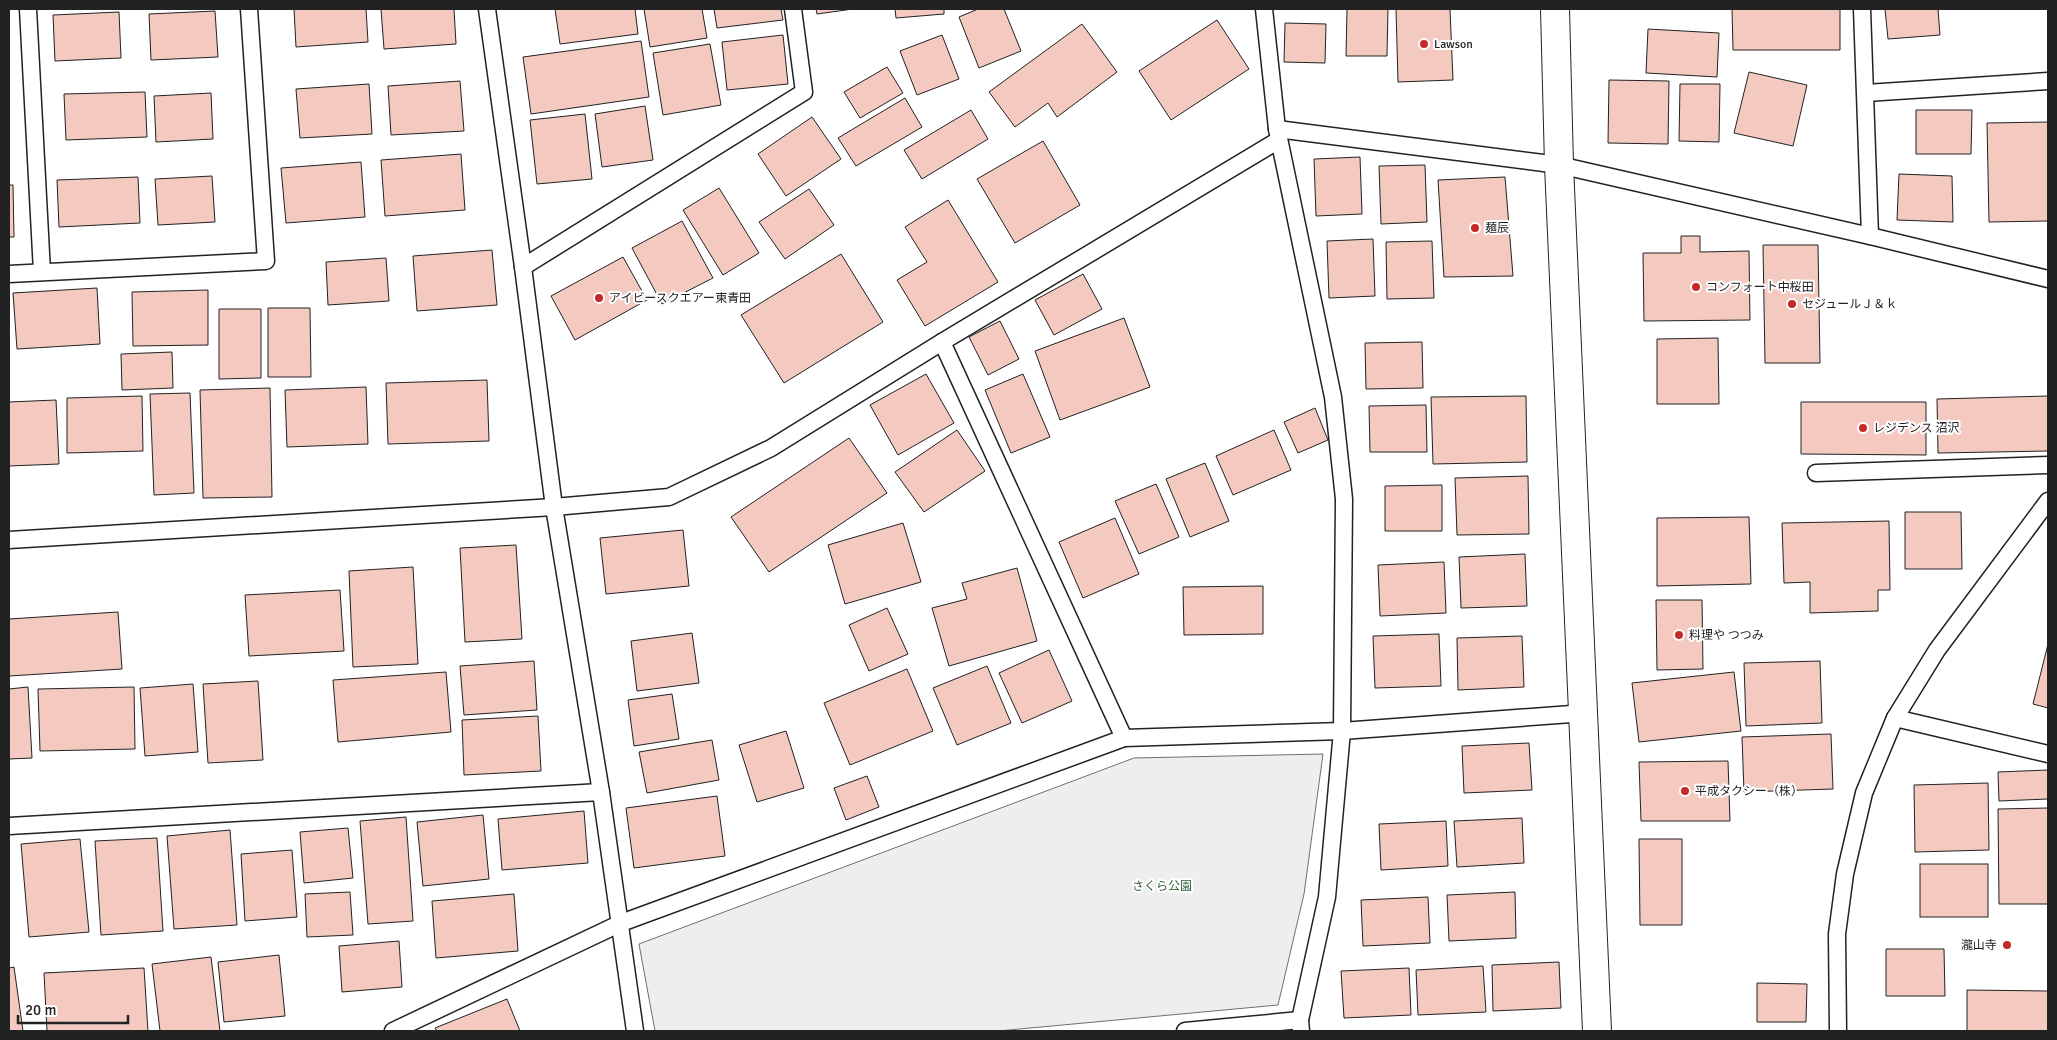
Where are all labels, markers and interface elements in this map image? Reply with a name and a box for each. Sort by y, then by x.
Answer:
place label: Lawson [1434,37,1473,52]
marker: Lawson [1418,38,1430,50]
place label: 麺辰 [1485,221,1509,236]
marker: 麺辰 [1469,222,1481,234]
place label: コンフォート中桜田 [1706,280,1814,295]
marker: コンフォート中桜田 [1690,281,1702,293]
place label: アイビースクエアー東青田 [609,291,751,306]
marker: アイビースクエアー東青田 [593,292,605,304]
place label: セジュールＪ＆ｋ [1802,297,1897,312]
marker: セジュールＪ＆ｋ [1786,298,1798,310]
place label: レジデンス 沼沢 [1873,421,1959,436]
marker: レジデンス 沼沢 [1857,422,1869,434]
place label: 料理や つつみ [1689,628,1764,643]
marker: 料理や つつみ [1673,629,1685,641]
place label: 平成タクシー（株） [1695,784,1803,799]
marker: 平成タクシー（株） [1679,785,1691,797]
park label: さくら公園 [1132,879,1192,894]
place label: 瀧山寺 [1961,938,1997,953]
marker: 瀧山寺 [2001,939,2013,951]
scale bar [18,992,128,1024]
text: 20 m [25,1001,56,1019]

